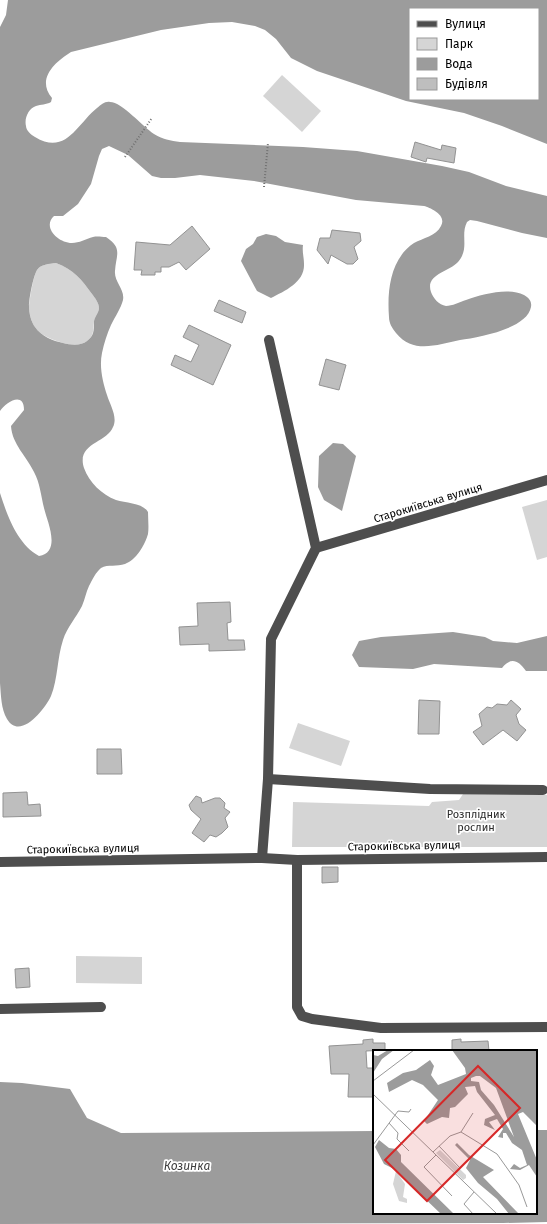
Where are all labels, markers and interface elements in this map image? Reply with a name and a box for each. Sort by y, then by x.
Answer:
legend [409,8,539,100]
text: Вулиця [445,17,486,31]
text: Парк [445,37,474,51]
text: Вода [445,57,472,71]
text: Будівля [445,77,488,91]
street label: Старокиївська вулиця [372,480,484,526]
park label: Розплідник рослин [447,808,506,834]
street label: Старокиївська вулиця [347,839,461,853]
street label: Старокиївська вулиця [26,842,140,856]
inset map [373,1050,537,1214]
water label: Козинка [164,1159,210,1173]

